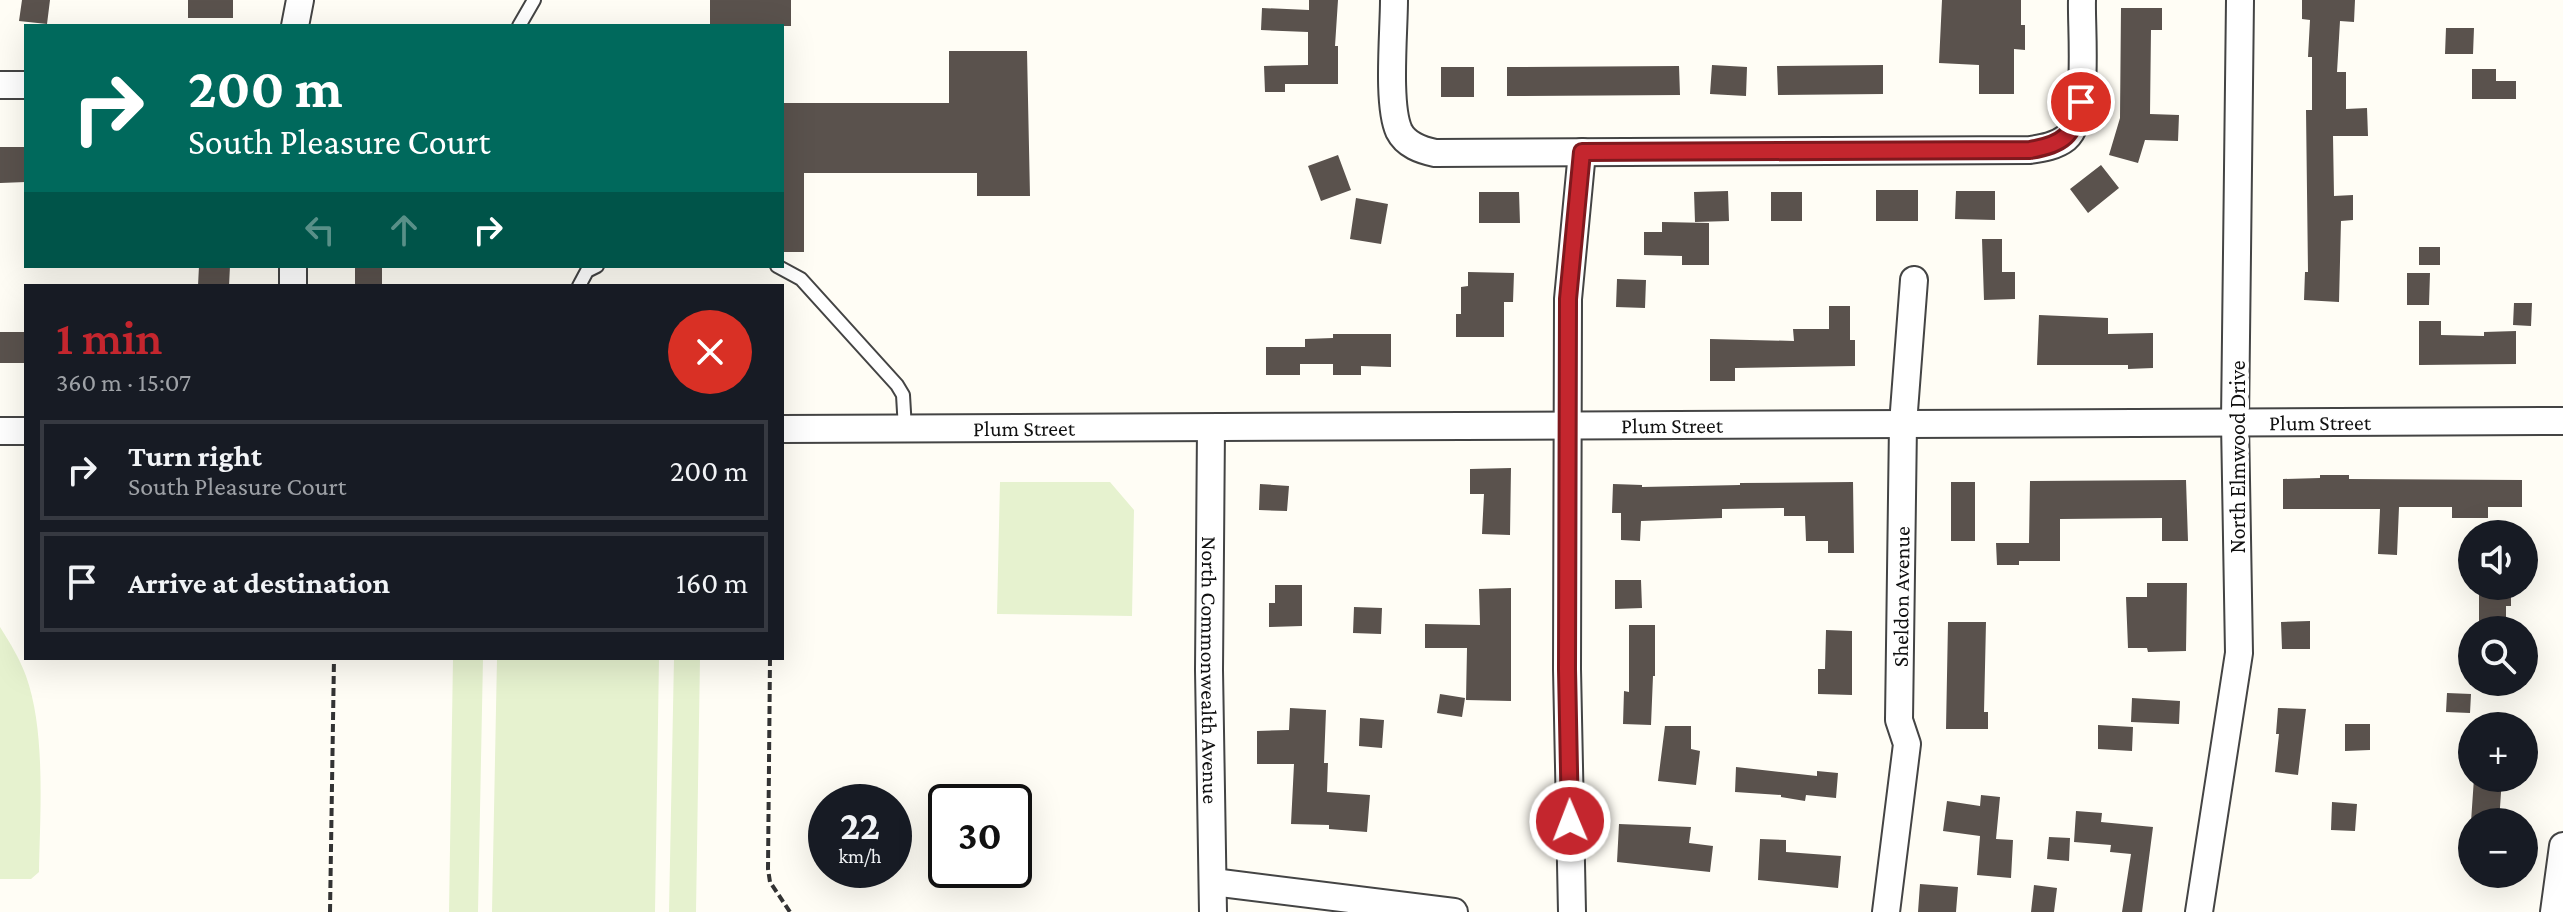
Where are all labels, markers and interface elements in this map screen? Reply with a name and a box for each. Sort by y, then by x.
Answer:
icon: right [56,56,160,160]
text: 200 m [188,57,343,119]
pin [2047,68,2115,136]
icon: arrive [2059,80,2103,124]
text: South Pleasure Court [188,122,490,162]
icon: left [298,208,342,252]
icon: ahead [382,208,426,252]
icon: right [466,208,510,252]
button: close [668,310,752,394]
text: 1 min [56,311,163,364]
street label: North Elmwood Drive [2225,360,2250,554]
text: 360 m · 15:07 [56,368,191,397]
street label: Plum Street [2269,409,2372,435]
street label: Plum Street [1621,412,1724,438]
street label: Plum Street [973,415,1076,441]
text: Turn right [128,439,262,472]
icon: right [60,448,104,492]
text: 200 m [670,454,748,487]
text: South Pleasure Court [128,472,346,501]
map controls [2458,520,2538,888]
button: sound [2458,520,2538,600]
street label: Sheldon Avenue [1887,526,1914,667]
street label: North Commonwealth Avenue [1196,536,1224,804]
icon: arrive [60,560,104,604]
text: Arrive at destination [128,566,390,599]
text: 160 m [676,566,748,599]
button: search [2458,616,2538,696]
button: + [2458,712,2538,792]
position arrow [1528,779,1612,863]
speed limit sign: 30 [928,784,1032,888]
text: 22 [840,803,880,848]
button: − [2458,808,2538,888]
text: km/h [838,845,882,867]

